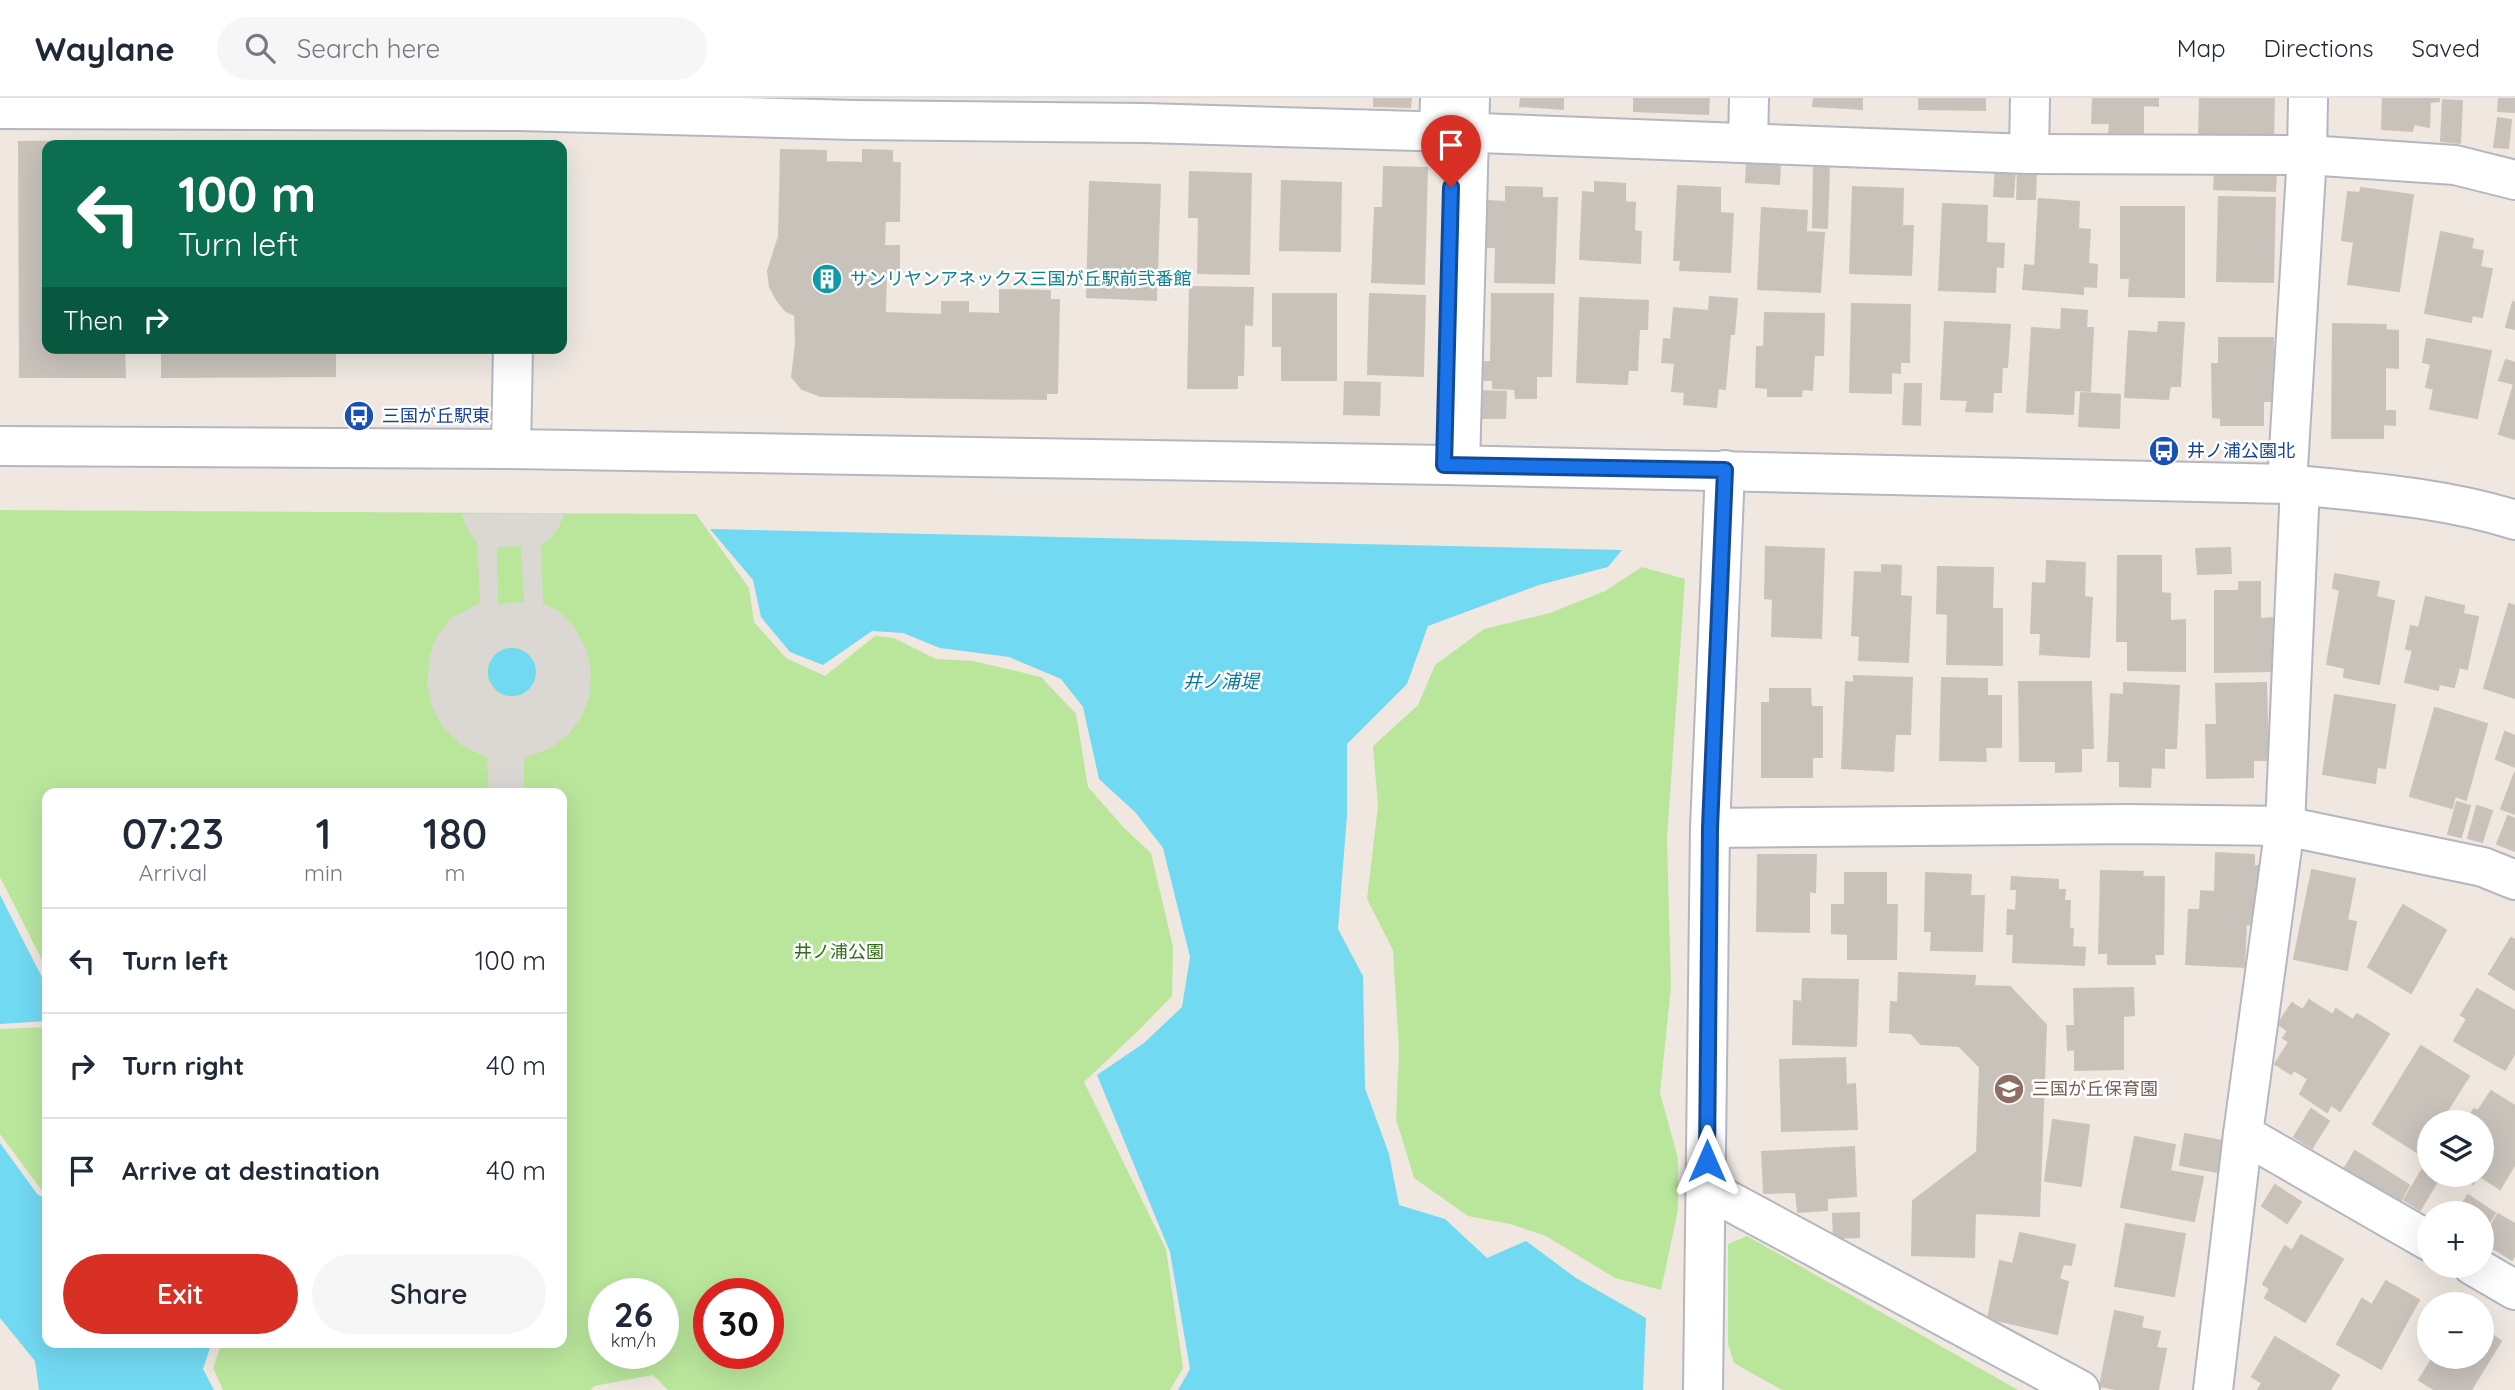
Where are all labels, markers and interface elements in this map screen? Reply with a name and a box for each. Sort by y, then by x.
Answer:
search box [217,17,707,80]
text: Waylane [35,28,175,69]
icon: search [241,29,279,67]
text: Search here [297,32,440,65]
text: Map [2177,33,2226,63]
text: Directions [2264,33,2374,63]
text: Saved [2412,33,2480,63]
pin [1421,115,1481,187]
icon: arrive [1432,126,1470,164]
text: 100 m [178,163,316,224]
icon: left [63,168,154,259]
text: Turn left [178,224,299,264]
building icon: サンリヤンアネックス三国が丘駅前弐番館 [810,262,844,296]
place label: サンリヤンアネックス三国が丘駅前弐番館 [850,267,1191,290]
icon: right [137,301,175,339]
text: Then [63,304,123,337]
bus stop icon: 三国が丘駅東 [342,399,376,433]
place label: 三国が丘駅東 [382,404,490,427]
bus stop icon: 井ノ浦公園北 [2147,434,2181,468]
place label: 井ノ浦公園北 [2187,439,2295,462]
water label: 井ノ浦堤 [1183,669,1261,693]
text: 07:23 [122,807,224,860]
text: 1 [315,807,332,860]
text: 180 [423,807,487,860]
text: Arrival [139,858,207,887]
text: min [304,858,343,887]
text: m [445,858,466,887]
park label: 井ノ浦公園 [794,940,884,963]
icon: left [63,942,101,980]
text: Turn left [122,944,229,977]
text: 100 m [475,944,546,977]
icon: right [63,1047,101,1085]
text: Turn right [122,1049,244,1082]
text: 40 m [486,1049,546,1082]
school or university icon: 三国が丘保育園 [1992,1072,2026,1106]
place label: 三国が丘保育園 [2032,1077,2158,1100]
map controls [2417,1110,2494,1369]
button: layers [2417,1110,2494,1187]
position arrow [1670,1124,1744,1198]
icon: arrive [63,1152,101,1190]
text: Arrive at destination [122,1154,380,1187]
text: 40 m [486,1154,546,1187]
button: + [2417,1201,2494,1278]
button: Exit [63,1254,298,1334]
button: Share [312,1254,546,1334]
speed limit sign: 30 [693,1278,784,1369]
text: 26 [614,1292,653,1336]
button: − [2417,1292,2494,1369]
text: km/h [611,1329,656,1352]

